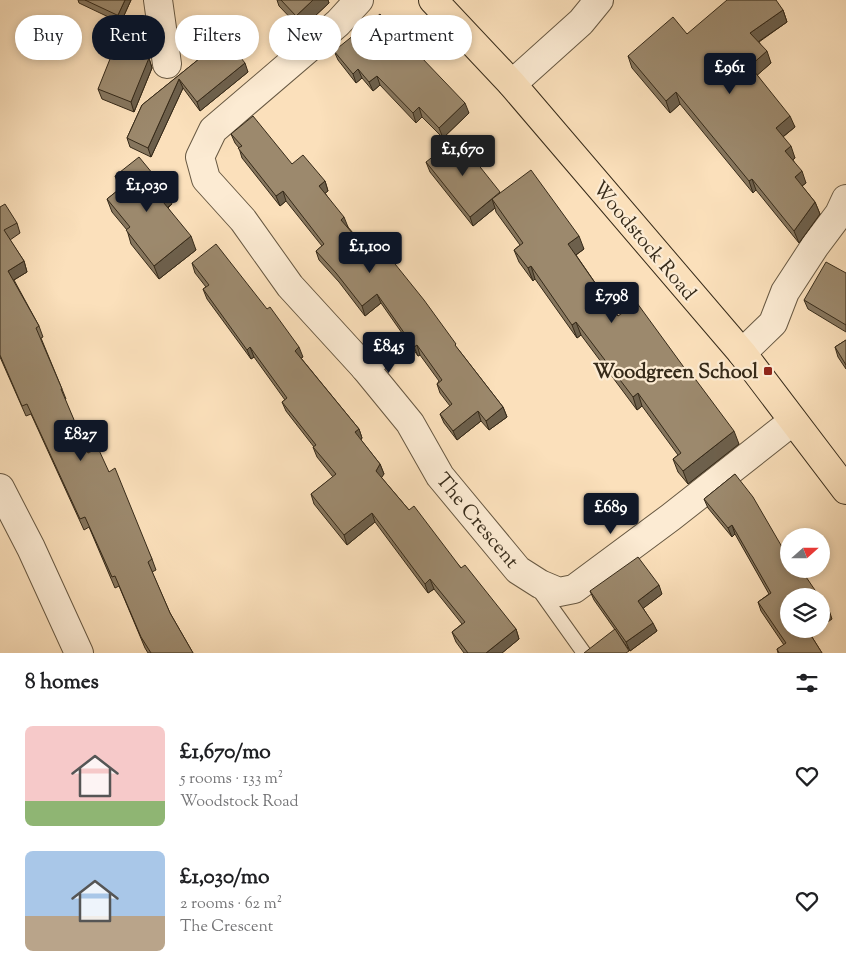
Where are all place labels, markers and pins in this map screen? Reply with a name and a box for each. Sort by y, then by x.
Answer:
pin: £961 [700,52,760,95]
pin: £1,670 [422,134,504,177]
pin: £1,030 [106,170,188,213]
pin: £1,100 [329,232,411,274]
pin: £798 [582,282,642,324]
pin: £845 [359,332,419,374]
place label: Woodgreen School [593,359,758,388]
marker: Woodgreen School [762,365,774,377]
pin: £827 [51,420,111,462]
pin: £689 [581,492,641,535]

